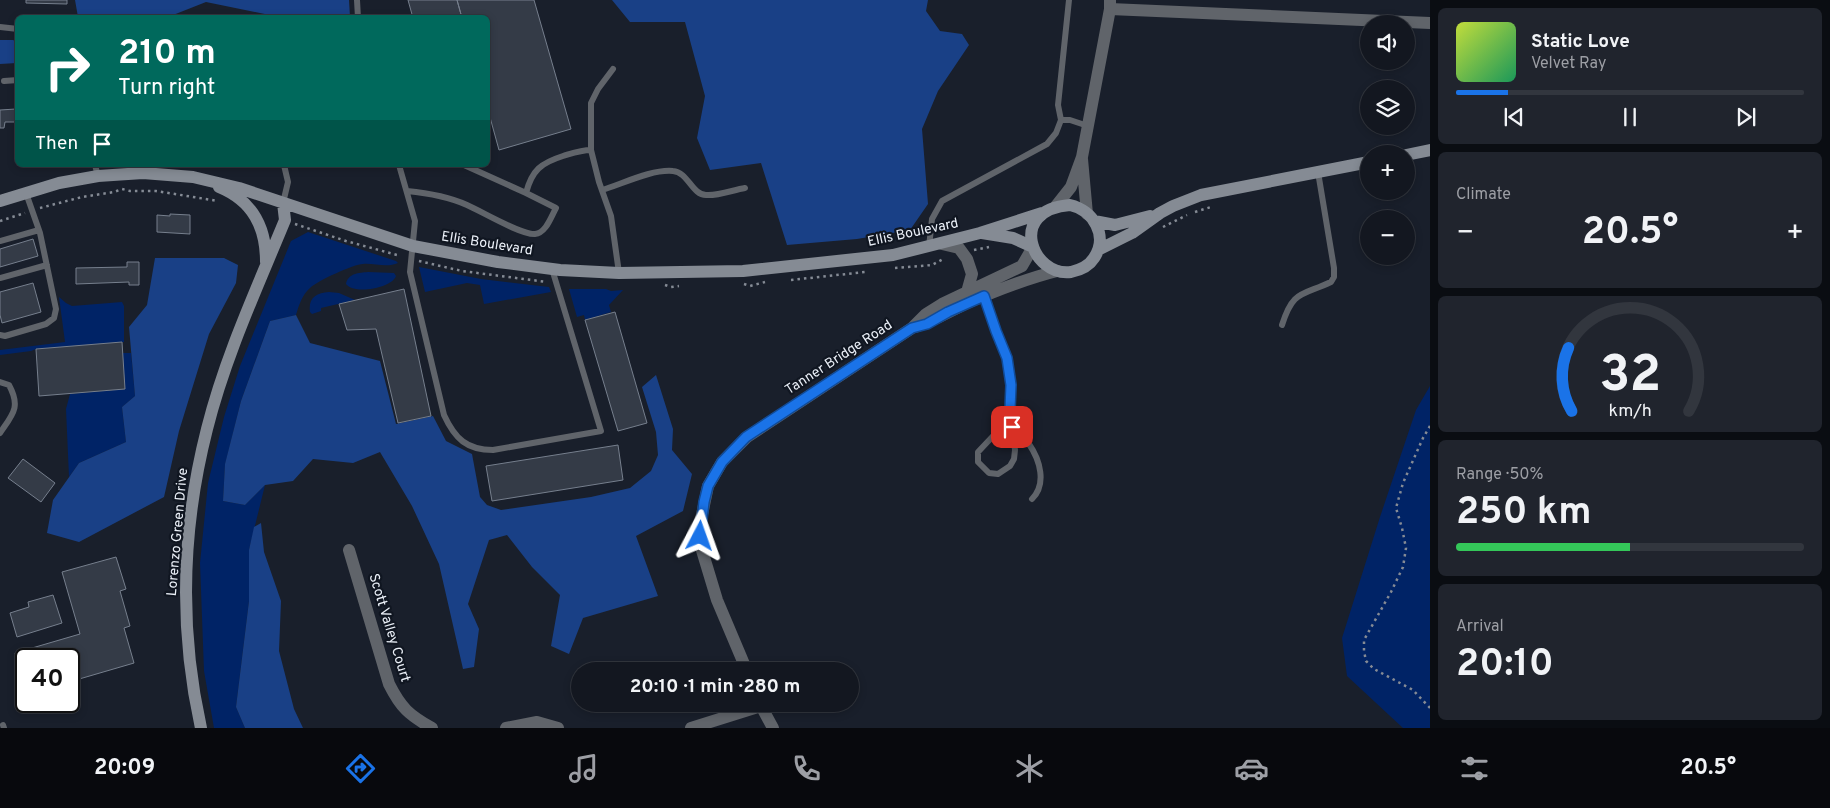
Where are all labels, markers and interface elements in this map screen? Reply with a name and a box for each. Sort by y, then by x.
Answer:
map controls [1360,15,1415,265]
button: sound [1360,15,1415,70]
text: Static Love [1531,30,1630,54]
text: 210 m [118,32,216,76]
icon: right [35,35,100,100]
text: Velvet Ray [1531,54,1606,74]
text: Turn right [118,75,215,102]
button: layers [1360,80,1415,135]
icon: previous [1500,103,1528,131]
icon: pause [1616,103,1644,131]
icon: next [1732,103,1760,131]
icon: arrive [88,130,116,158]
text: Then [35,132,78,156]
button: + [1360,145,1415,200]
text: Climate [1456,185,1511,205]
text: 20.5° [1582,209,1678,258]
button: − [1360,210,1415,265]
street label: Ellis Boulevard [866,215,960,251]
text: − [1456,216,1474,252]
text: + [1786,216,1804,252]
street label: Ellis Boulevard [440,228,534,260]
street label: Tanner Bridge Road [782,317,896,399]
text: 32 [1599,344,1661,410]
text: km/h [1608,400,1652,423]
pin [991,406,1033,448]
icon: arrive [998,413,1026,441]
text: Range · 50% [1456,465,1544,485]
street label: Lorenzo Green Drive [164,467,192,597]
text: 250 km [1456,489,1591,538]
position arrow [673,509,725,561]
street label: Scott Valley Court [364,572,414,684]
text: Arrival [1456,617,1504,637]
text: 20:10 [1456,641,1554,690]
speed limit sign: 40 [15,648,80,713]
text: 20:10 · 1 min · 280 m [630,675,800,699]
icon: directions [343,751,378,786]
icon: music [566,751,601,786]
icon: phone [789,751,824,786]
icon: climate [1012,751,1047,786]
icon: car [1234,751,1269,786]
icon: filters [1457,751,1492,786]
text: 20:09 [94,755,155,782]
text: 20.5° [1680,755,1736,782]

